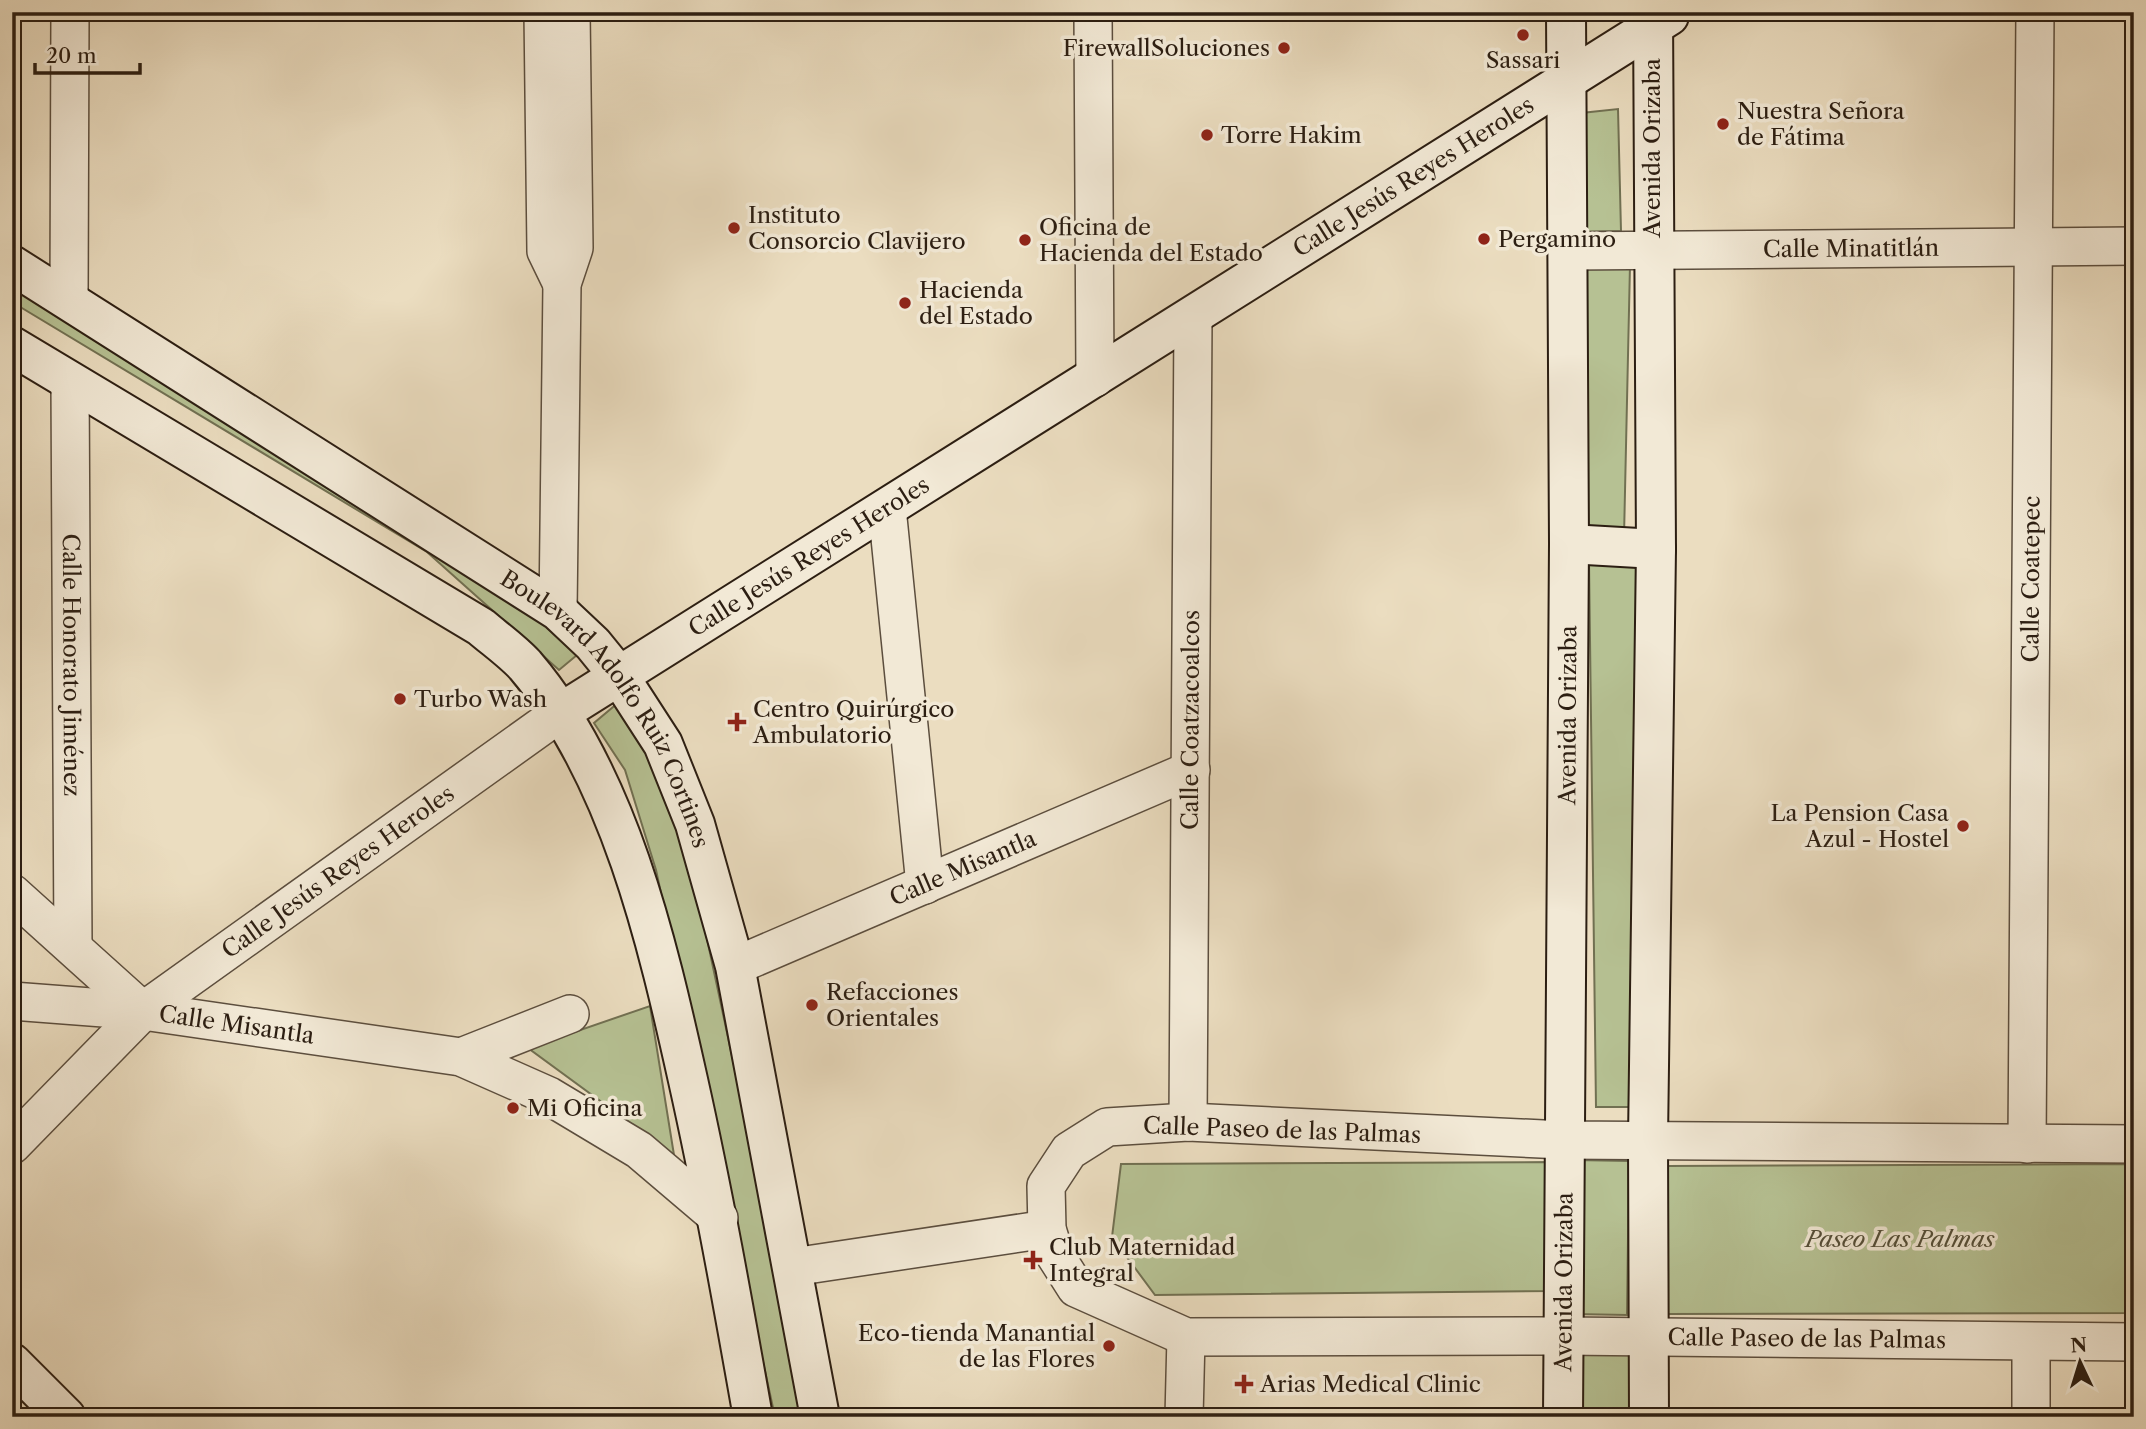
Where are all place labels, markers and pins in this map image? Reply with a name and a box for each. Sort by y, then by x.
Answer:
marker: Sassari [1515,27,1531,43]
place label: FirewallSoluciones [1063,34,1270,62]
marker: FirewallSoluciones [1276,40,1292,56]
place label: Sassari [1486,46,1560,74]
place label: Nuestra Señora de Fátima [1737,97,1906,151]
marker: Nuestra Señora de Fátima [1715,116,1731,132]
place label: Torre Hakim [1221,121,1362,149]
marker: Torre Hakim [1199,127,1215,143]
place label: Instituto Consorcio Clavijero [748,201,965,255]
place label: Oficina de Hacienda del Estado [1039,213,1263,267]
marker: Instituto Consorcio Clavijero [726,220,742,236]
place label: Pergamino [1498,225,1616,253]
marker: Pergamino [1476,231,1492,247]
marker: Oficina de Hacienda del Estado [1017,232,1033,248]
place label: Hacienda del Estado [919,276,1033,330]
marker: Hacienda del Estado [897,295,913,311]
place label: Turbo Wash [414,685,547,713]
marker: Turbo Wash [392,691,408,707]
place label: Centro Quirúrgico Ambulatorio [752,695,954,749]
marker: Centro Quirúrgico Ambulatorio [727,712,747,732]
place label: La Pension Casa Azul - Hostel [1770,799,1950,853]
marker: La Pension Casa Azul - Hostel [1955,818,1971,834]
place label: Refacciones Orientales [826,978,958,1032]
marker: Refacciones Orientales [804,997,820,1013]
place label: Mi Oficina [527,1094,643,1122]
marker: Mi Oficina [505,1100,521,1116]
place label: Club Maternidad Integral [1049,1233,1235,1287]
marker: Club Maternidad Integral [1023,1250,1043,1270]
place label: Eco-tienda Manantial de las Flores [858,1319,1095,1373]
marker: Eco-tienda Manantial de las Flores [1101,1338,1117,1354]
place label: Arias Medical Clinic [1259,1370,1481,1398]
marker: Arias Medical Clinic [1234,1374,1254,1394]

